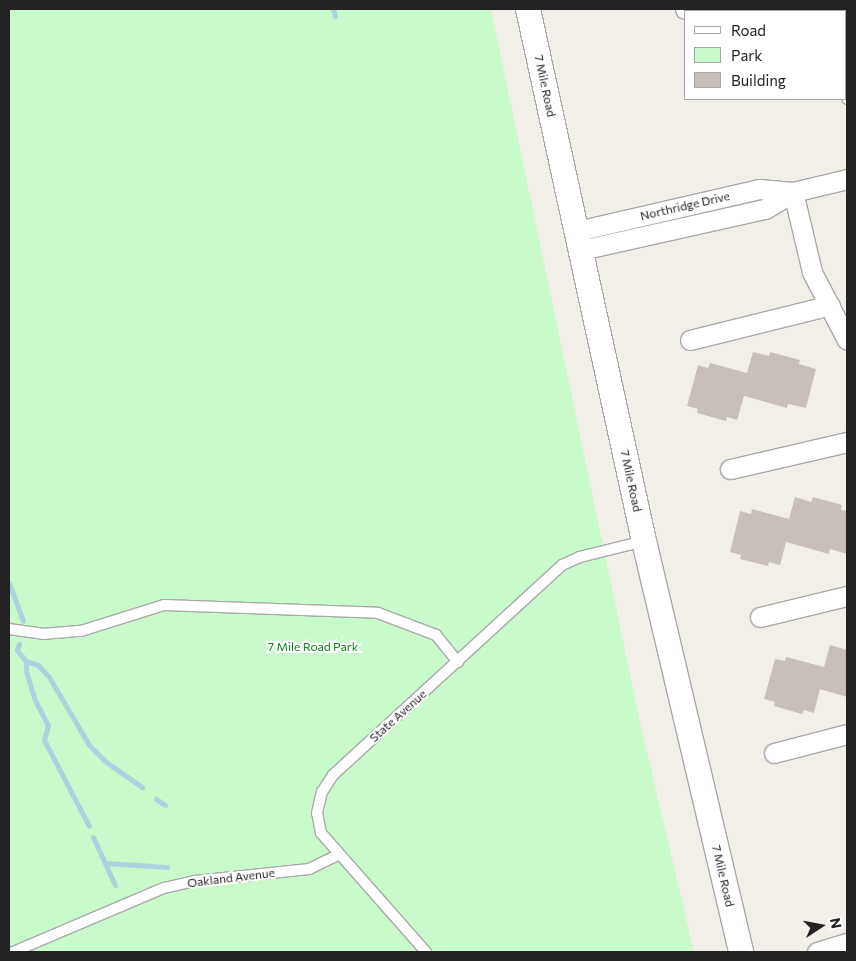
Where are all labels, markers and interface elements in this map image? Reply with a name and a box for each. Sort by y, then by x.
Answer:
legend [684,10,846,100]
text: Road [731,21,766,39]
text: Park [731,46,762,64]
street label: 7 Mile Road [531,54,559,118]
text: Building [731,71,786,89]
street label: Northridge Drive [639,189,731,223]
street label: 7 Mile Road [617,449,645,513]
park label: 7 Mile Road Park [268,640,358,654]
street label: State Avenue [367,687,429,745]
street label: 7 Mile Road [709,844,737,908]
street label: Oakland Avenue [186,865,276,891]
north arrow [796,901,846,951]
text: N [827,916,846,930]

